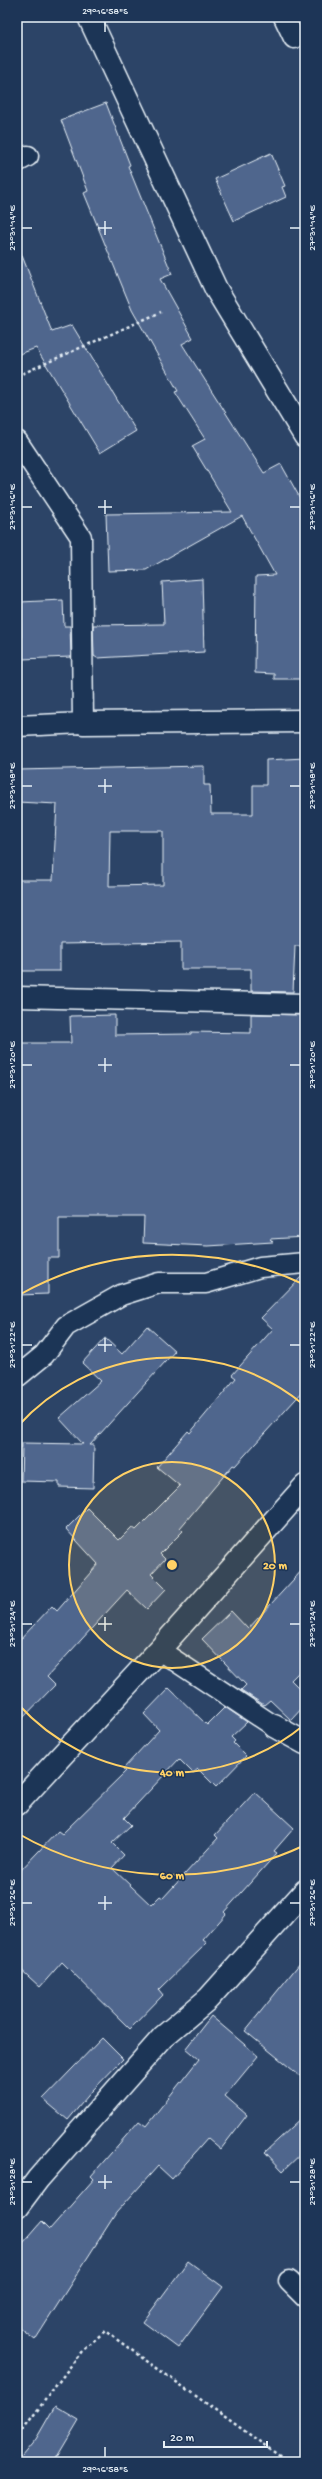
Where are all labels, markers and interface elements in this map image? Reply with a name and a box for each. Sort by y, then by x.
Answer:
text: 29°16'58"S [82,6,128,18]
text: 27°31'14"E [7,204,19,251]
text: 27°31'14"E [307,204,319,251]
text: 27°31'16"E [7,483,19,530]
text: 27°31'16"E [307,483,319,530]
text: 27°31'18"E [7,762,19,809]
text: 27°31'18"E [307,762,319,809]
text: 27°31'20"E [7,1041,19,1089]
text: 27°31'20"E [307,1041,319,1089]
text: 27°31'22"E [7,1321,19,1368]
text: 27°31'22"E [307,1321,319,1368]
centre of rings [165,1558,179,1572]
text: 20 m [263,1560,288,1574]
text: 27°31'24"E [7,1600,19,1647]
text: 27°31'24"E [307,1600,319,1647]
text: 40 m [159,1767,184,1781]
text: 60 m [160,1870,185,1884]
text: 27°31'26"E [7,1879,19,1926]
text: 27°31'26"E [307,1879,319,1926]
text: 27°31'28"E [7,2158,19,2206]
text: 27°31'28"E [307,2158,319,2206]
scale bar [164,2423,267,2449]
text: 20 m [170,2432,195,2446]
text: 29°16'58"S [82,2464,128,2476]

